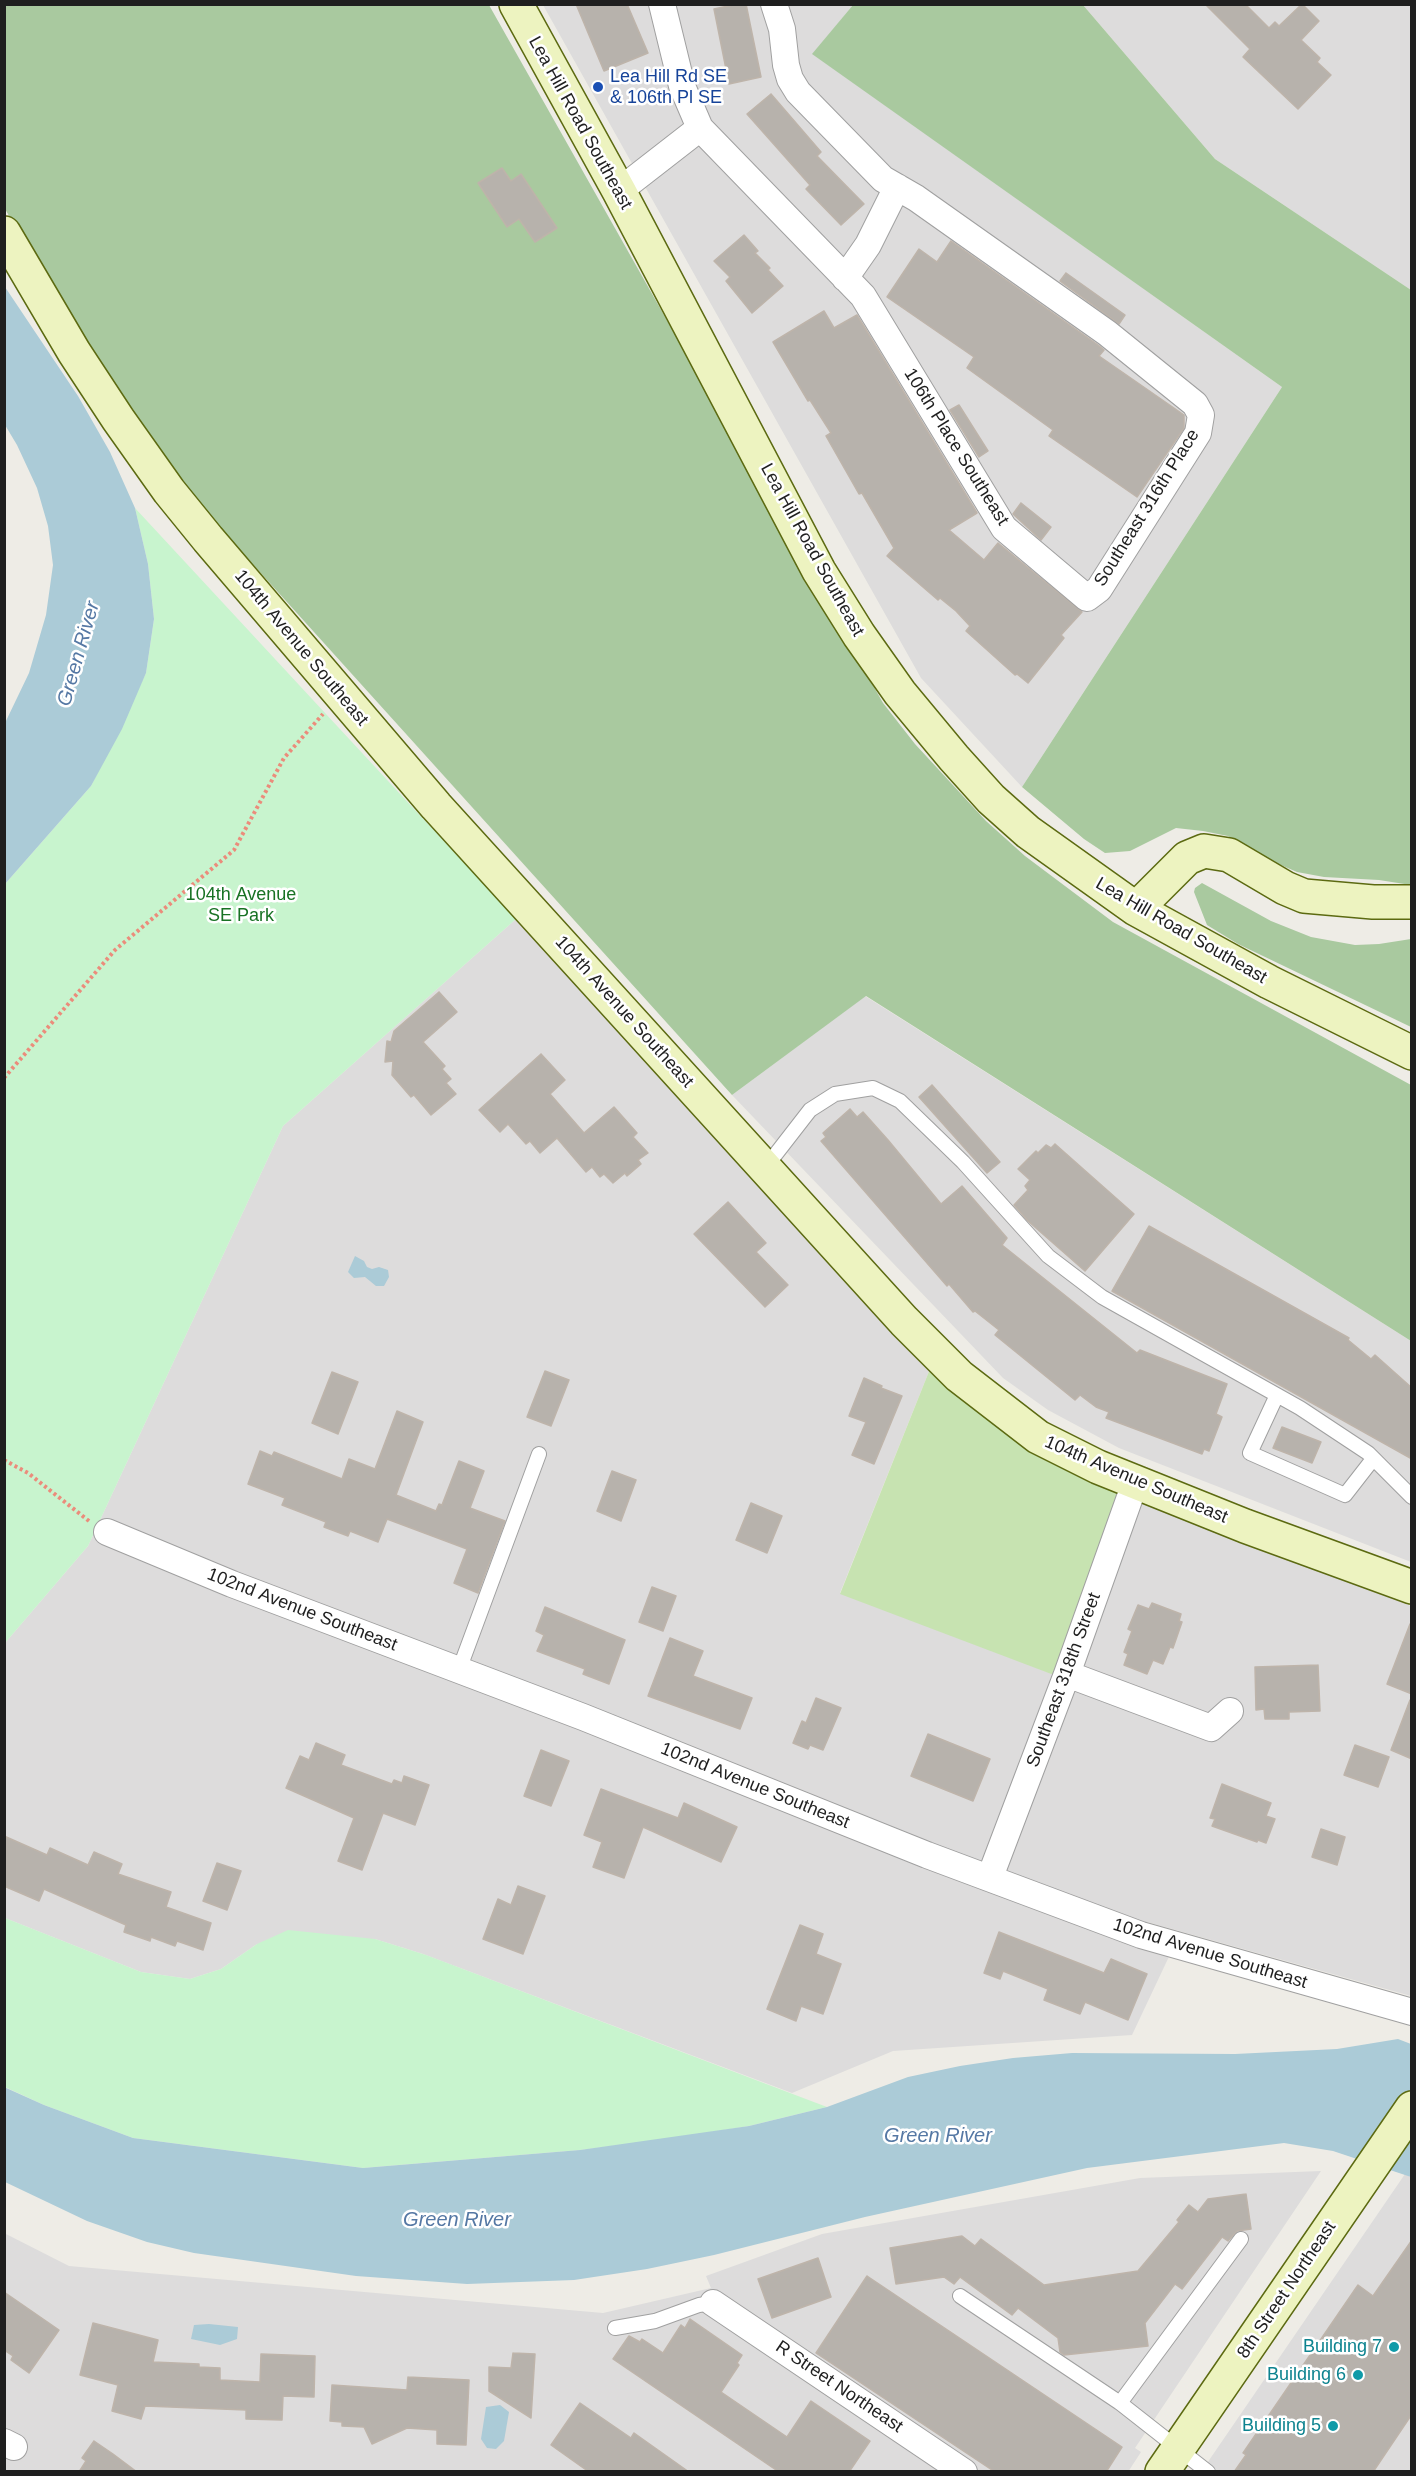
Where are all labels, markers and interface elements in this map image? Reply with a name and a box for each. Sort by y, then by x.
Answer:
street label: Lea Hill Road Southeast [523,33,637,213]
place label: Lea Hill Rd SE & 106th Pl SE [610,66,727,109]
marker: Lea Hill Rd SE & 106th Pl SE [591,80,605,94]
street label: 106th Place Southeast [899,364,1013,530]
street label: Southeast 316th Place [1090,425,1204,591]
street label: Lea Hill Road Southeast [755,460,869,640]
street label: 104th Avenue Southeast [229,566,373,730]
water label: Green River [53,599,105,709]
street label: Lea Hill Road Southeast [1092,873,1270,989]
park label: 104th Avenue SE Park [186,884,296,926]
street label: 104th Avenue Southeast [550,932,698,1092]
street label: 104th Avenue Southeast [1041,1432,1231,1528]
street label: 102nd Avenue Southeast [204,1564,400,1656]
street label: Southeast 318th Street [1022,1590,1106,1770]
street label: 102nd Avenue Southeast [657,1738,853,1834]
street label: 102nd Avenue Southeast [1110,1914,1310,1994]
water label: Green River [884,2124,992,2148]
water label: Green River [403,2208,511,2232]
street label: 8th Street Northeast [1233,2217,1341,2363]
street label: R Street Northeast [771,2336,907,2438]
place label: Building 7 [1303,2336,1382,2358]
marker: Building 7 [1387,2340,1401,2354]
place label: Building 6 [1267,2364,1346,2386]
marker: Building 6 [1351,2368,1365,2382]
place label: Building 5 [1242,2415,1321,2437]
marker: Building 5 [1326,2419,1340,2433]

